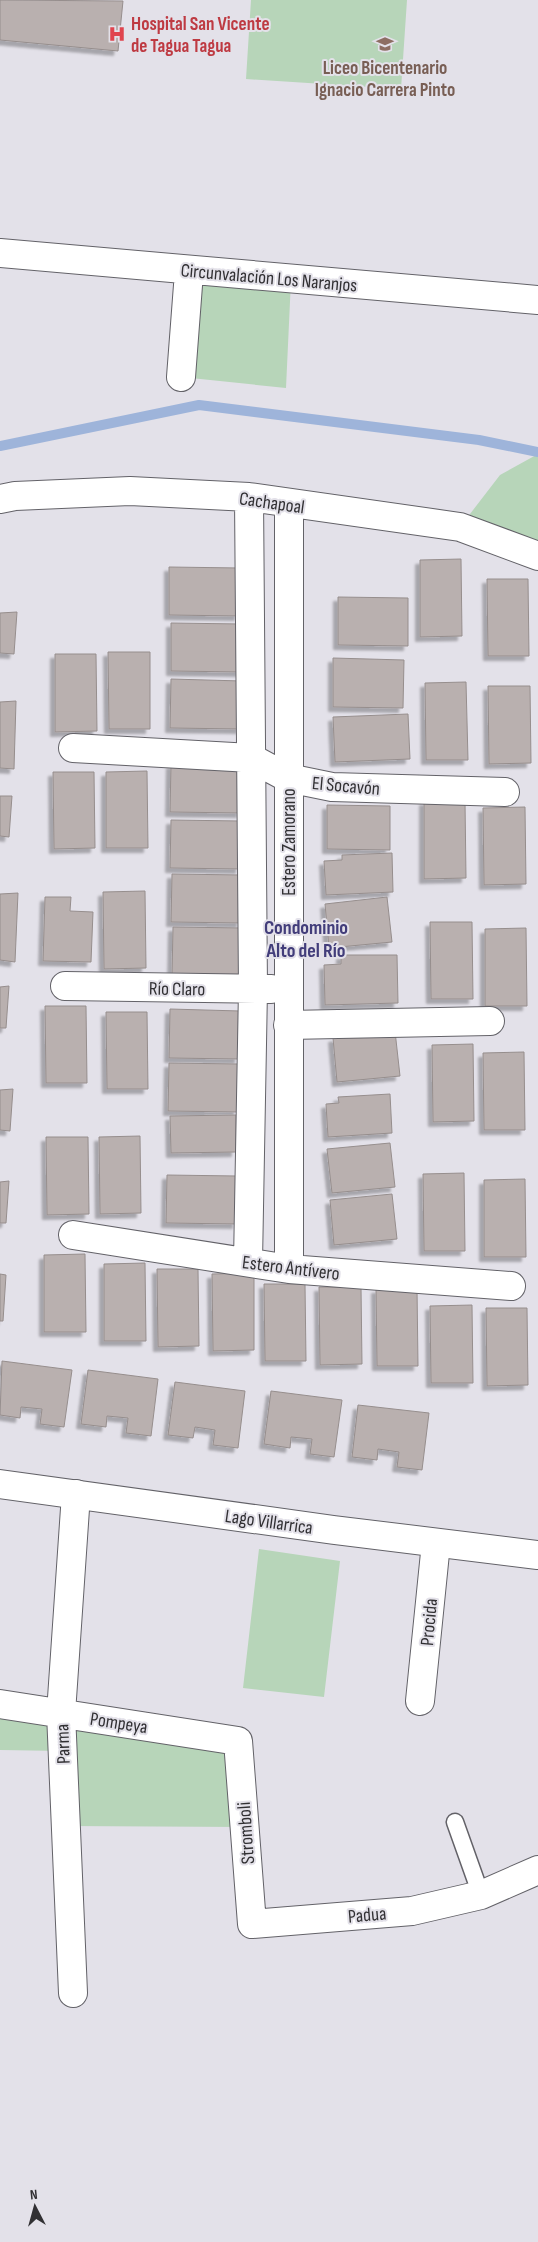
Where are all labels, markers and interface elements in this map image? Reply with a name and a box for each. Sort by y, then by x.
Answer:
place label: Hospital San Vicente de Tagua Tagua [131,13,270,58]
hospital icon: Hospital San Vicente de Tagua Tagua [107,24,127,44]
school or university icon: Liceo Bicentenario Ignacio Carrera Pinto [375,34,395,54]
place label: Liceo Bicentenario Ignacio Carrera Pinto [315,57,455,102]
street label: Circunvalación Los Naranjos [180,259,358,298]
street label: Cachapoal [238,488,306,519]
street label: El Socavón [311,772,381,801]
street label: Estero Zamorano [278,788,301,896]
district label: Condominio Alto del Río [264,916,348,963]
street label: Río Claro [149,978,205,1001]
street label: Estero Antívero [241,1251,341,1286]
street label: Lago Villarrica [223,1505,314,1540]
street label: Procida [416,1597,443,1647]
street label: Pompeya [88,1708,149,1739]
street label: Parma [51,1724,76,1764]
street label: Stromboli [233,1801,260,1865]
street label: Padua [347,1902,387,1929]
north arrow [10,2182,60,2232]
text: N [29,2186,38,2203]

